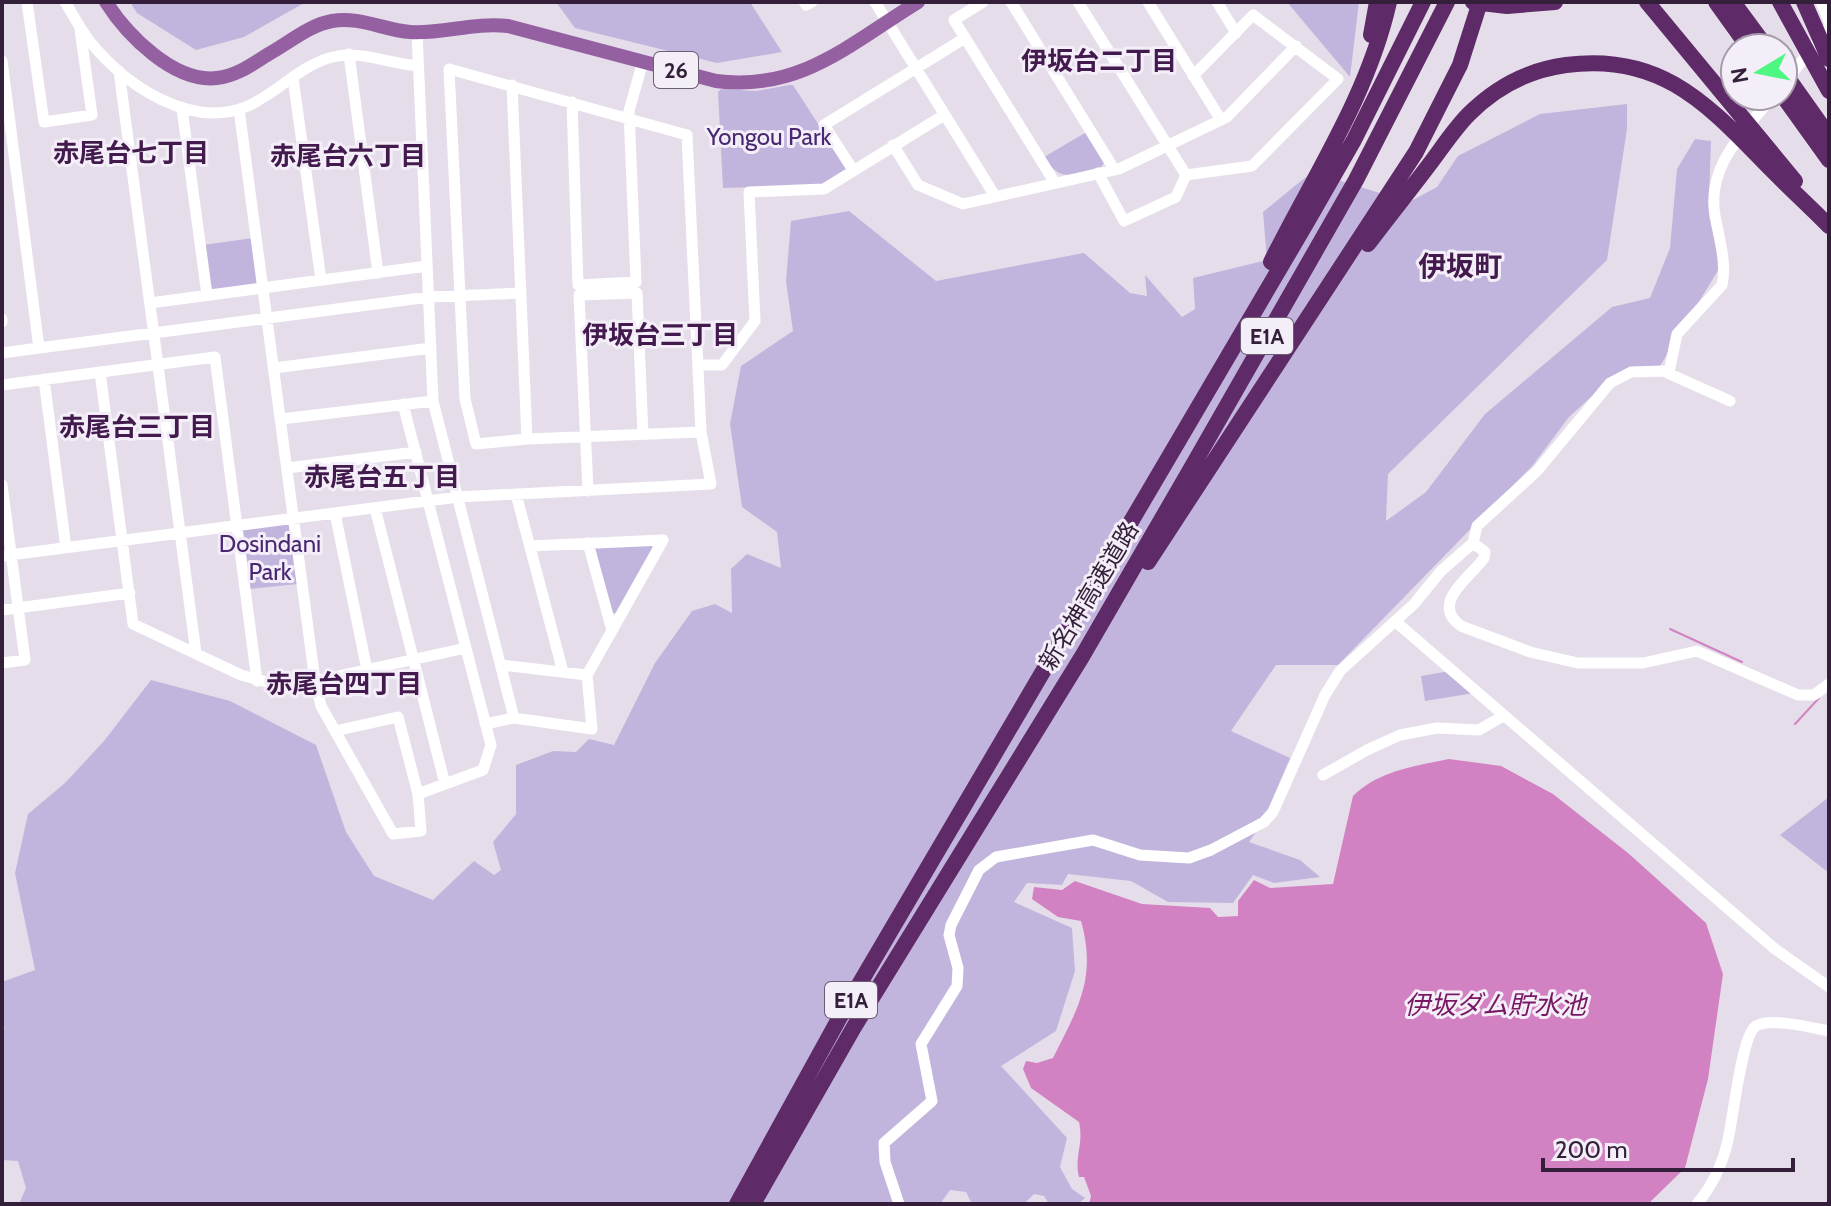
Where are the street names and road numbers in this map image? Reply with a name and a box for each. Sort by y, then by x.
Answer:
road number: 26 [654,52,698,88]
road number: E1A [1241,318,1293,354]
street label: 新名神高速道路 [1033,516,1144,675]
road number: E1A [825,982,877,1018]

